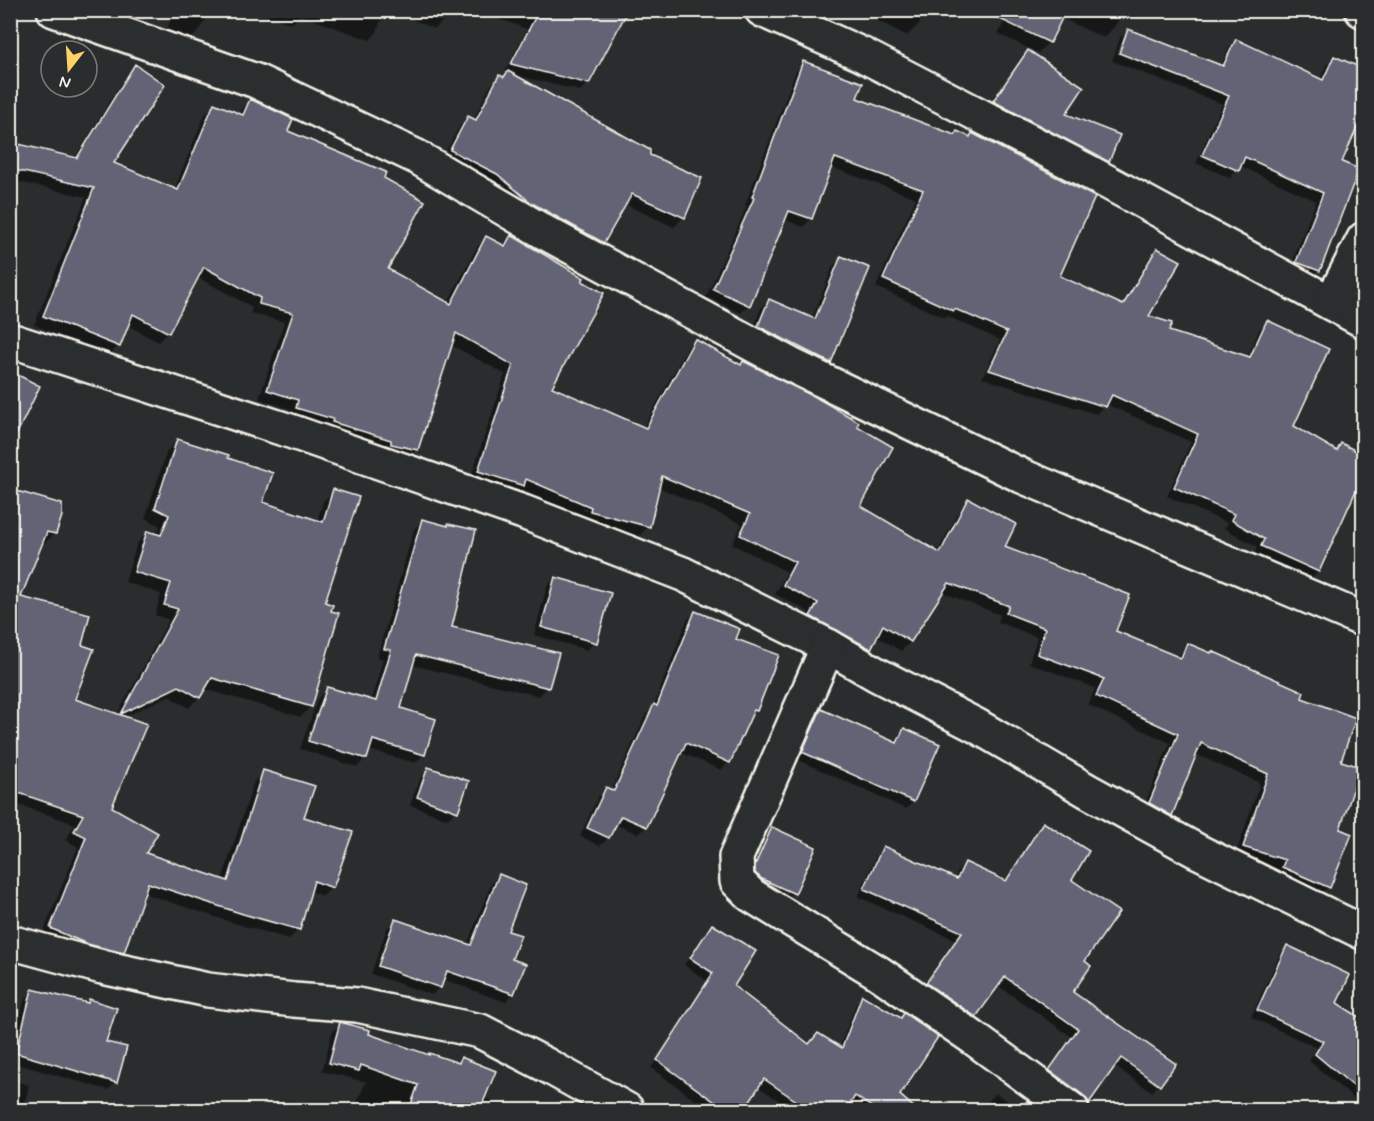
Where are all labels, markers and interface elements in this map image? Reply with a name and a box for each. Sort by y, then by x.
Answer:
north arrow [39,39,99,99]
text: N [57,70,73,94]

